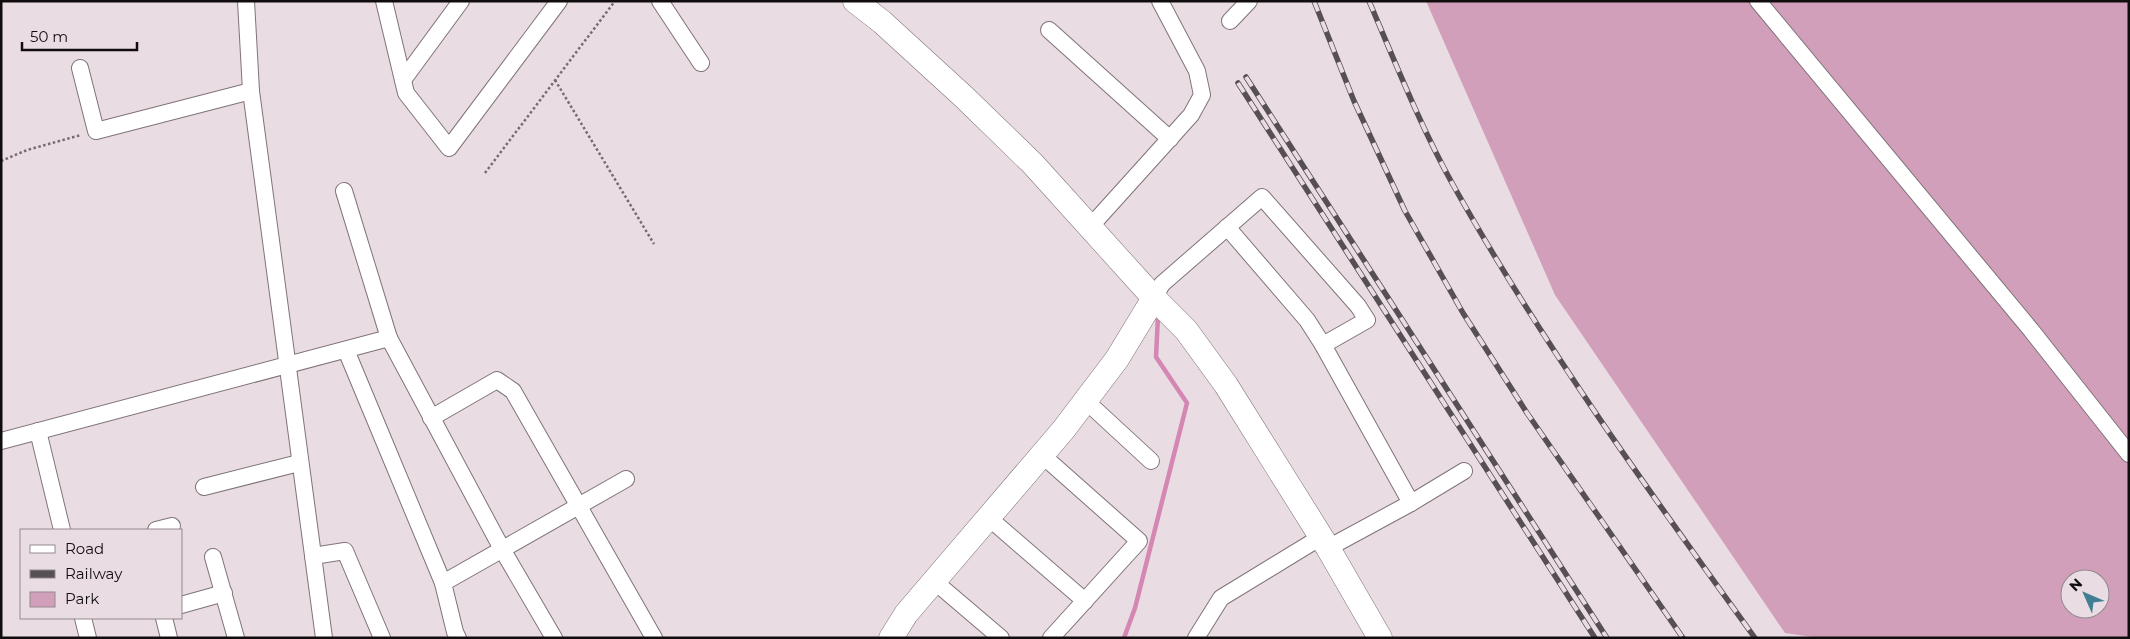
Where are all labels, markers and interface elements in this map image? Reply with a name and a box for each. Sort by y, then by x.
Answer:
scale bar [22,20,138,52]
text: 50 m [30,27,68,46]
legend [20,529,182,619]
text: Road [65,539,104,558]
text: Railway [65,564,123,583]
north arrow [2060,569,2110,619]
text: N [2065,574,2086,595]
text: Park [65,589,99,608]

